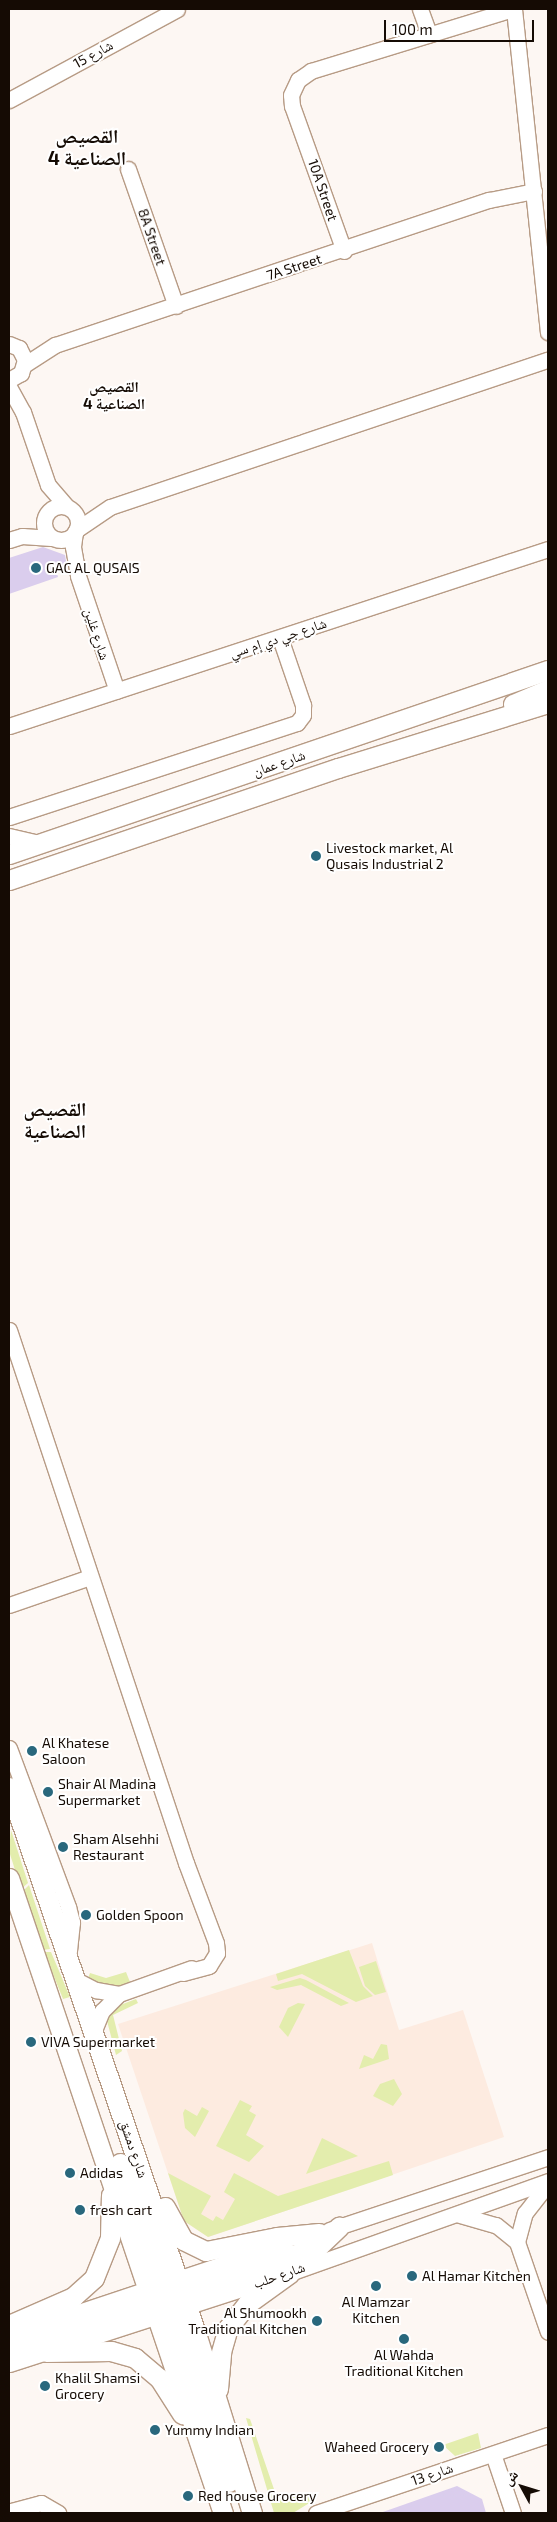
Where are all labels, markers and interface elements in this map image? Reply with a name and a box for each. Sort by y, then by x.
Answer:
scale bar [387,10,537,42]
text: 100 m [392,20,433,38]
street label: شارع 15 [70,36,116,72]
district label: القصيص الصناعية 4 [48,125,126,169]
street label: 10A Street [305,157,341,223]
street label: 8A Street [134,206,170,268]
street label: 7A Street [264,250,324,284]
district label: القصيص الصناعية 4 [83,377,145,412]
place label: GAC AL QUSAIS [46,560,140,576]
marker: GAC AL QUSAIS [30,562,42,574]
street label: شارع غلين [81,606,113,662]
street label: شارع جي دي إم سي [227,614,329,662]
street label: شارع عمان [251,746,307,780]
place label: Livestock market, Al Qusais Industrial 2 [326,840,454,872]
marker: Livestock market, Al Qusais Industrial 2 [310,850,322,862]
district label: القصيص الصناعية [24,1098,86,1142]
place label: Al Khatese Saloon [42,1735,110,1768]
marker: Al Khatese Saloon [26,1745,38,1757]
place label: Shair Al Madina Supermarket [58,1776,157,1808]
marker: Shair Al Madina Supermarket [42,1786,54,1798]
place label: Sham Alsehhi Restaurant [73,1831,159,1864]
marker: Sham Alsehhi Restaurant [57,1841,69,1853]
place label: Golden Spoon [96,1907,184,1923]
marker: Golden Spoon [80,1909,92,1921]
place label: VIVA Supermarket [41,2034,155,2050]
marker: VIVA Supermarket [25,2036,37,2048]
street label: شارع دمشق [116,2118,152,2180]
place label: Adidas [80,2165,123,2181]
marker: Adidas [64,2167,76,2179]
place label: fresh cart [90,2202,152,2218]
marker: fresh cart [74,2204,86,2216]
street label: شارع حلب [251,2258,307,2292]
place label: Al Hamar Kitchen [422,2268,531,2284]
marker: Al Hamar Kitchen [406,2270,418,2282]
marker: Al Mamzar Kitchen [370,2280,382,2292]
place label: Al Mamzar Kitchen [342,2294,410,2326]
place label: Al Shumookh Traditional Kitchen [188,2305,307,2338]
marker: Al Shumookh Traditional Kitchen [311,2315,323,2327]
marker: Al Wahda Traditional Kitchen [398,2333,410,2345]
place label: Al Wahda Traditional Kitchen [344,2347,464,2380]
place label: Khalil Shamsi Grocery [55,2370,141,2402]
marker: Khalil Shamsi Grocery [39,2380,51,2392]
place label: Yummy Indian [165,2422,254,2438]
marker: Yummy Indian [149,2424,161,2436]
place label: Waheed Grocery [324,2439,429,2455]
marker: Waheed Grocery [433,2441,445,2453]
street label: شارع 13 [409,2459,455,2489]
north arrow [497,2462,547,2512]
text: ش [499,2466,521,2488]
place label: Red house Grocery [198,2488,317,2504]
marker: Red house Grocery [182,2490,194,2502]

